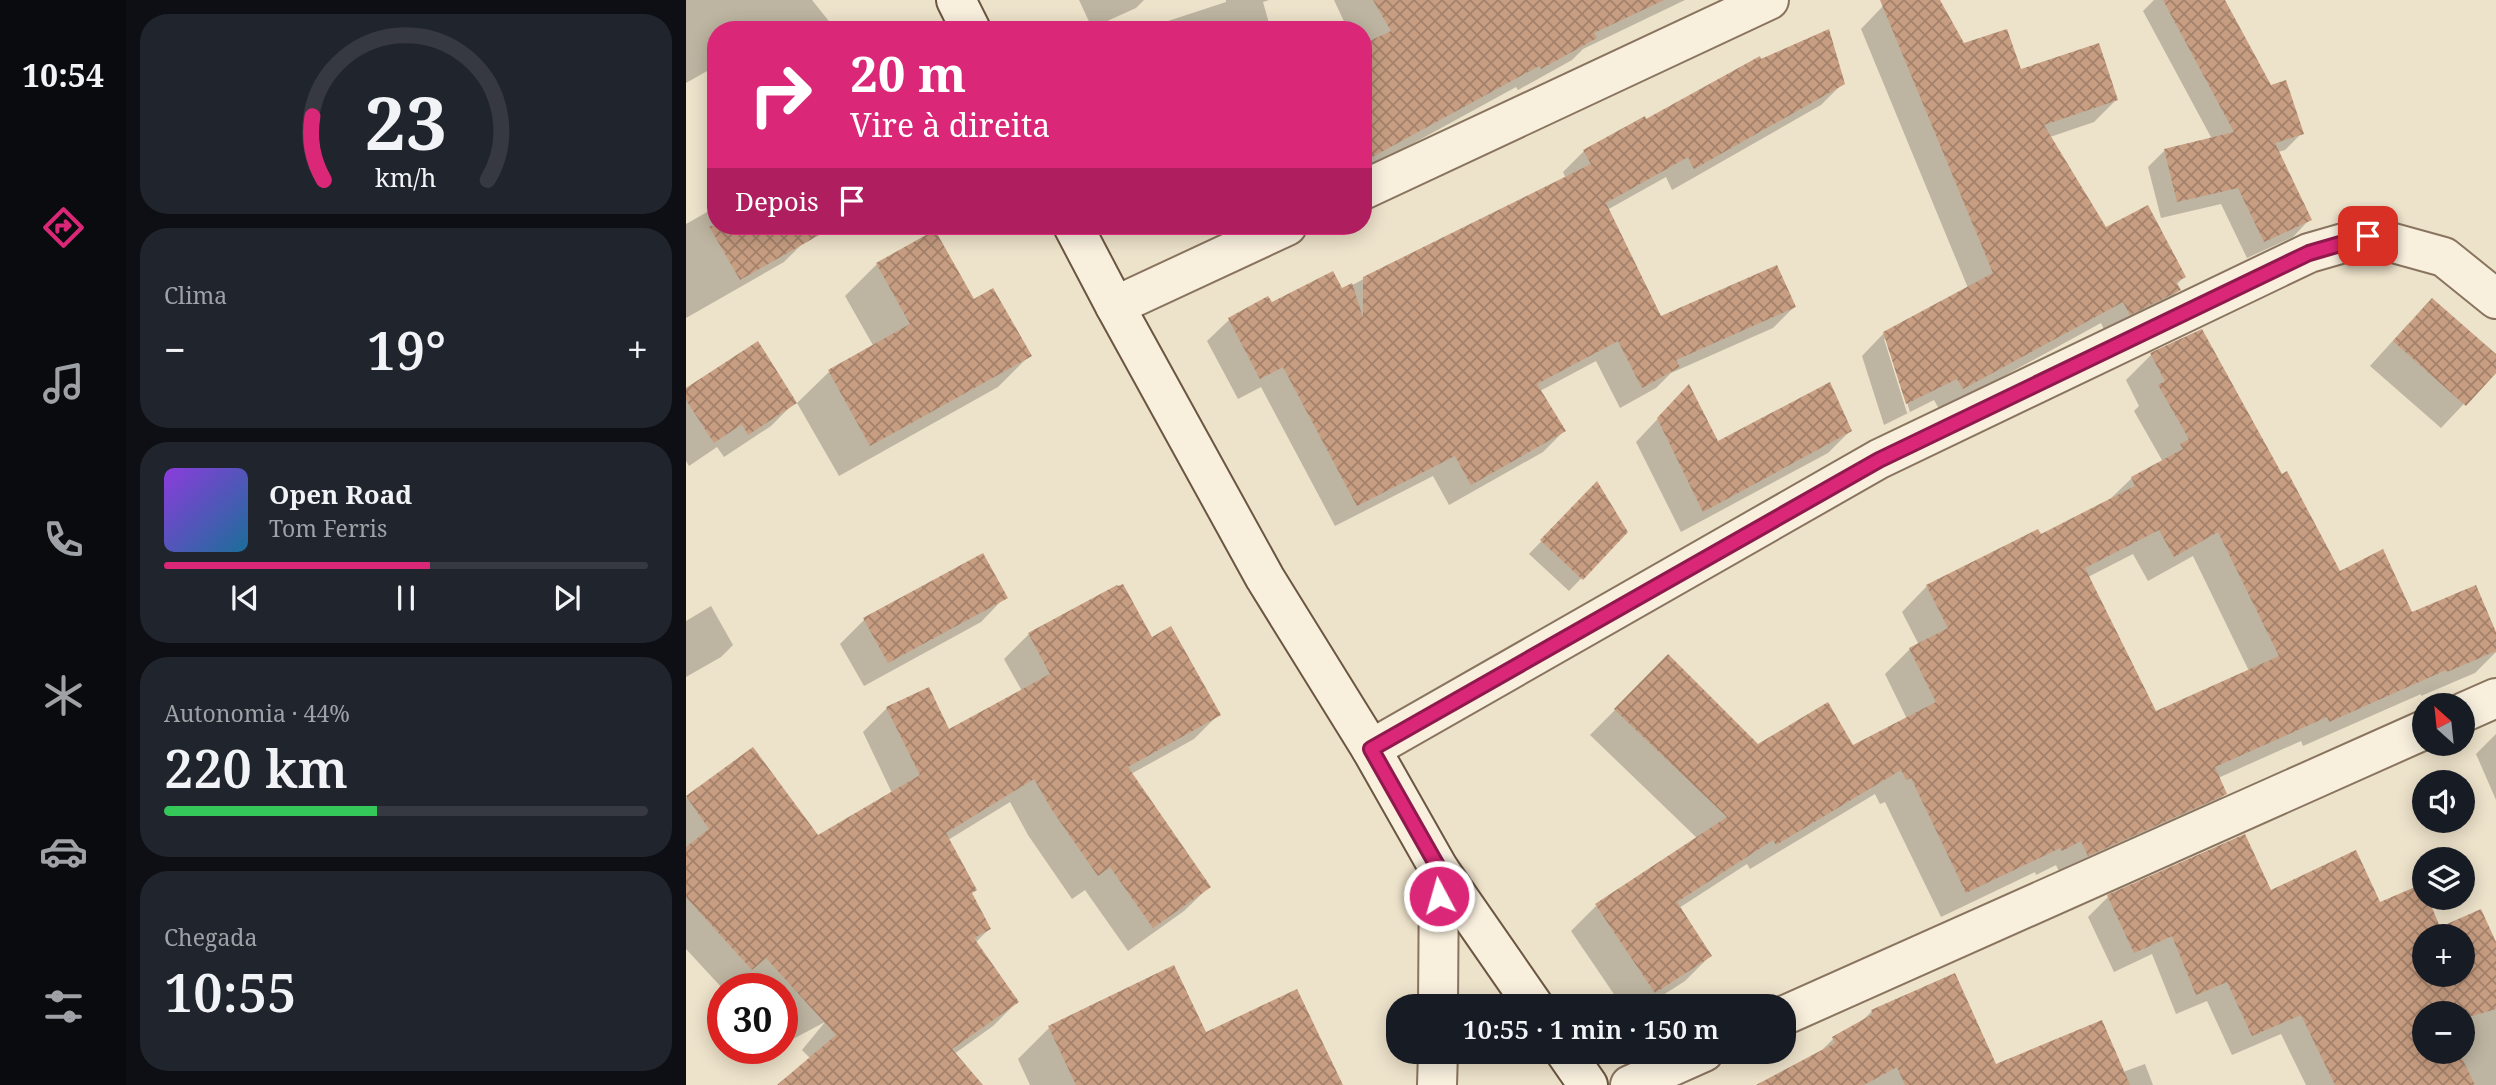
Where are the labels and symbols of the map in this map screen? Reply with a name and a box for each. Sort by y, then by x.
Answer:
pin [2338,206,2398,266]
north arrow [2412,693,2474,756]
position arrow [1402,859,1476,933]
speed limit sign: 30 [707,973,798,1064]

